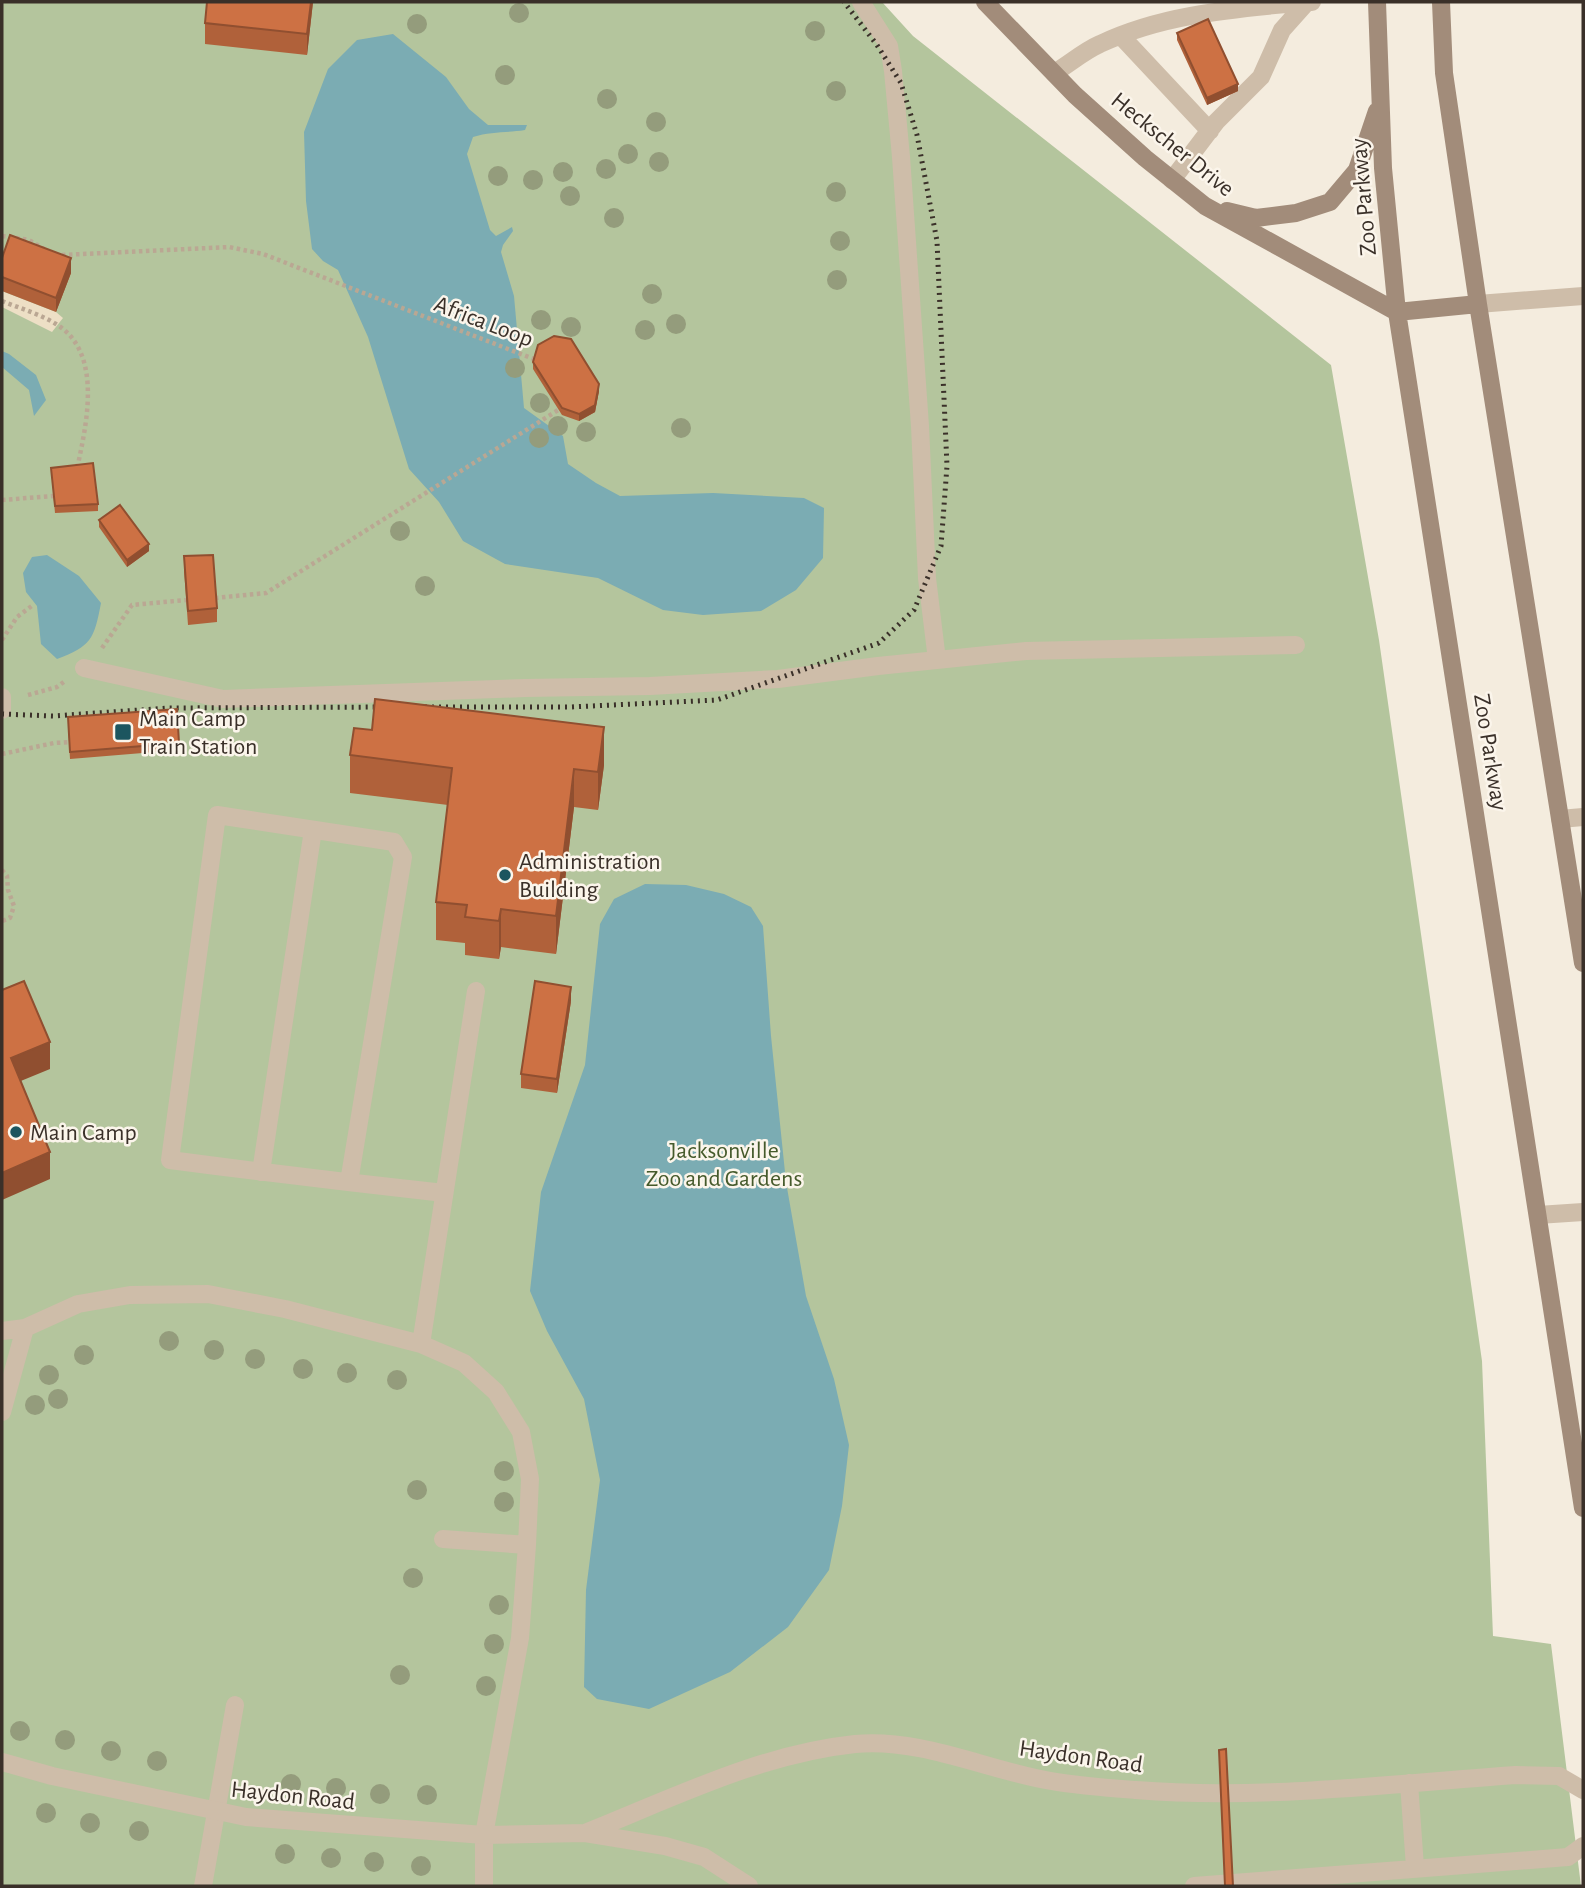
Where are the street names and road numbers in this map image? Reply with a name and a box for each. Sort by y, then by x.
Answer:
street label: Heckscher Drive [1106,88,1238,201]
street label: Zoo Parkway [1347,137,1381,257]
street label: Africa Loop [431,292,537,352]
street label: Zoo Parkway [1469,692,1511,812]
street label: Haydon Road [1017,1736,1144,1778]
street label: Haydon Road [230,1778,356,1814]

